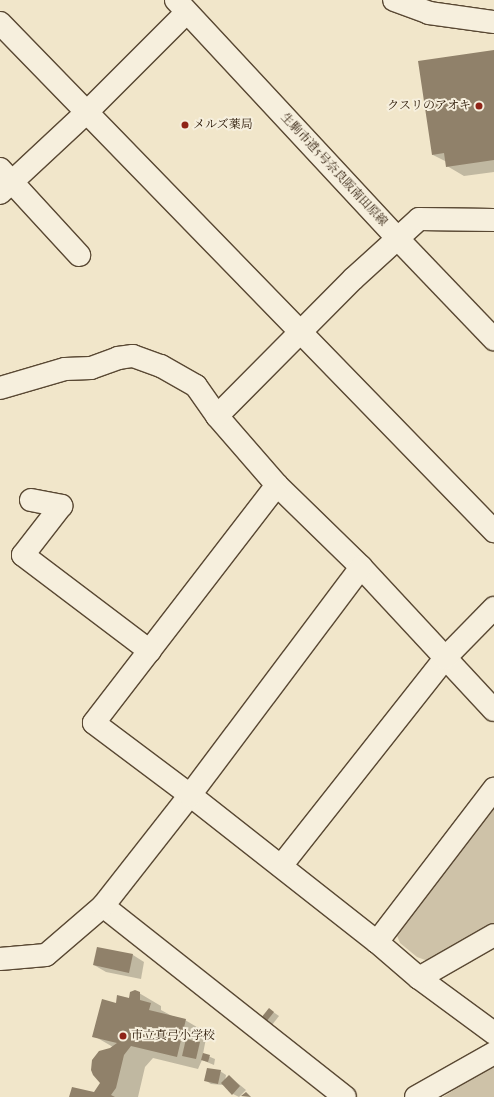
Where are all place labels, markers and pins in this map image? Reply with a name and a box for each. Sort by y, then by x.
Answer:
place label: クスリのアオキ [387,99,471,113]
marker: クスリのアオキ [474,101,484,111]
place label: メルズ薬局 [193,118,253,132]
marker: メルズ薬局 [180,120,190,130]
place label: 市立真弓小学校 [131,1029,215,1043]
marker: 市立真弓小学校 [118,1031,128,1041]

